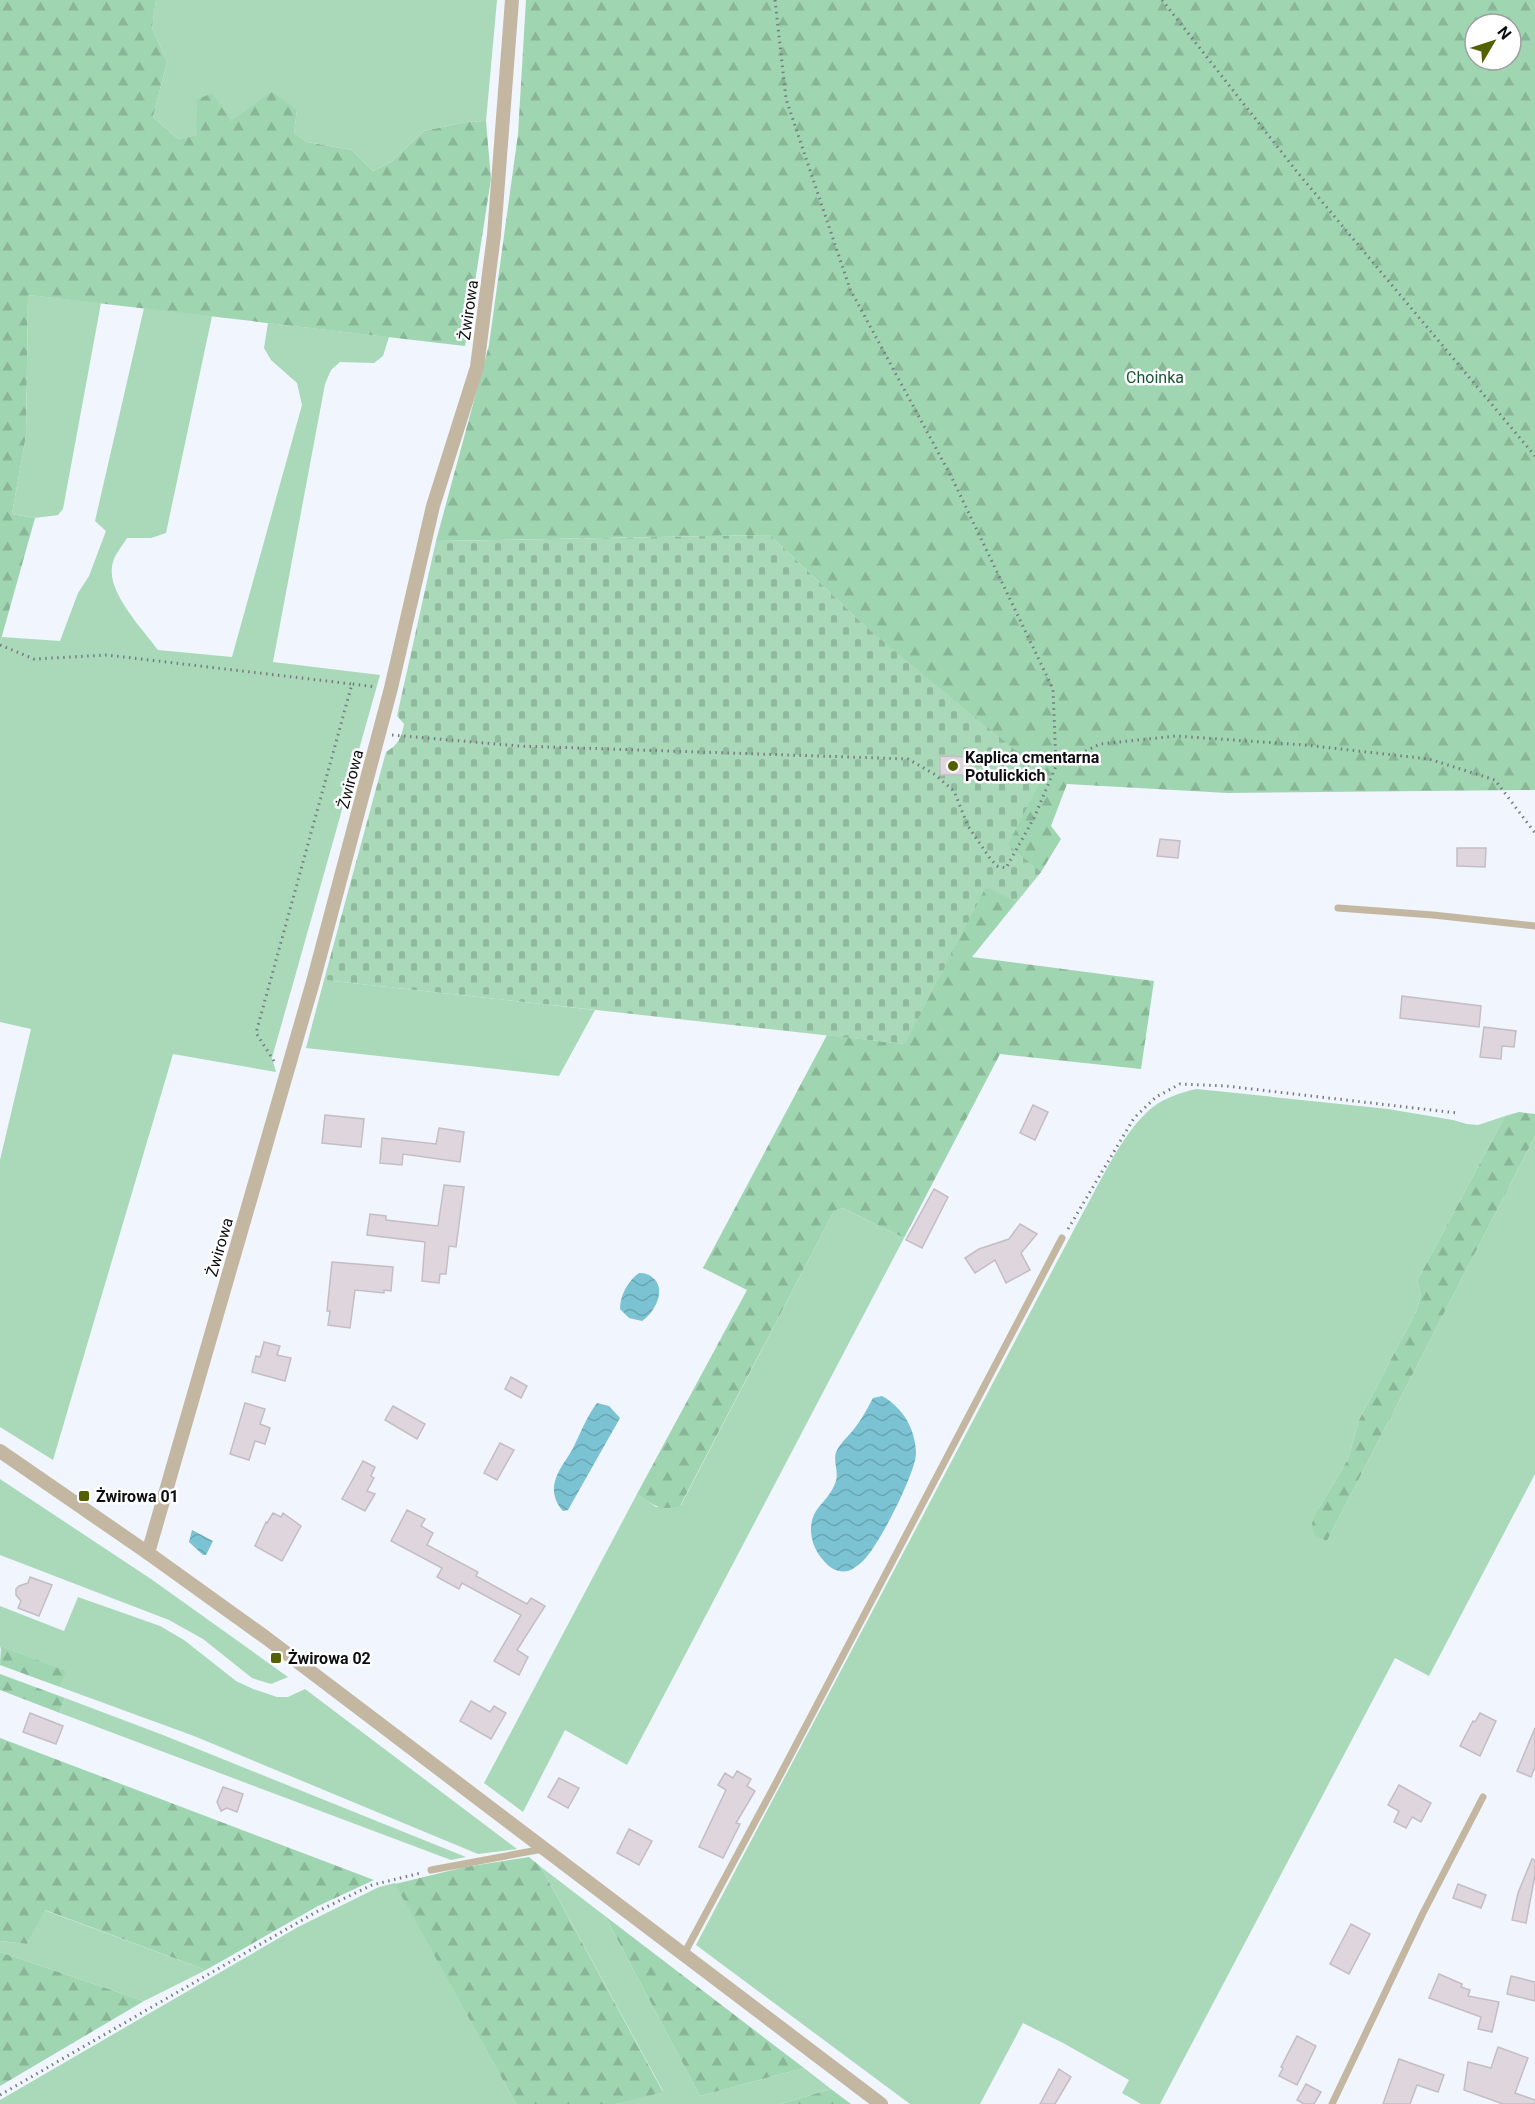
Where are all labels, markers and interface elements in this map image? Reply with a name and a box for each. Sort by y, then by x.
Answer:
north arrow [1463,12,1523,72]
text: N [1493,23,1515,43]
street label: Żwirowa [455,279,482,341]
park label: Choinka [1126,368,1184,387]
street label: Żwirowa [333,747,367,811]
place label: Kaplica cmentarna Potulickich [965,748,1100,785]
marker: Kaplica cmentarna Potulickich [946,759,960,773]
street label: Żwirowa [202,1215,237,1279]
place label: Żwirowa 01 [96,1487,179,1506]
marker: Żwirowa 01 [77,1489,91,1503]
place label: Żwirowa 02 [288,1649,371,1668]
marker: Żwirowa 02 [269,1651,283,1665]

